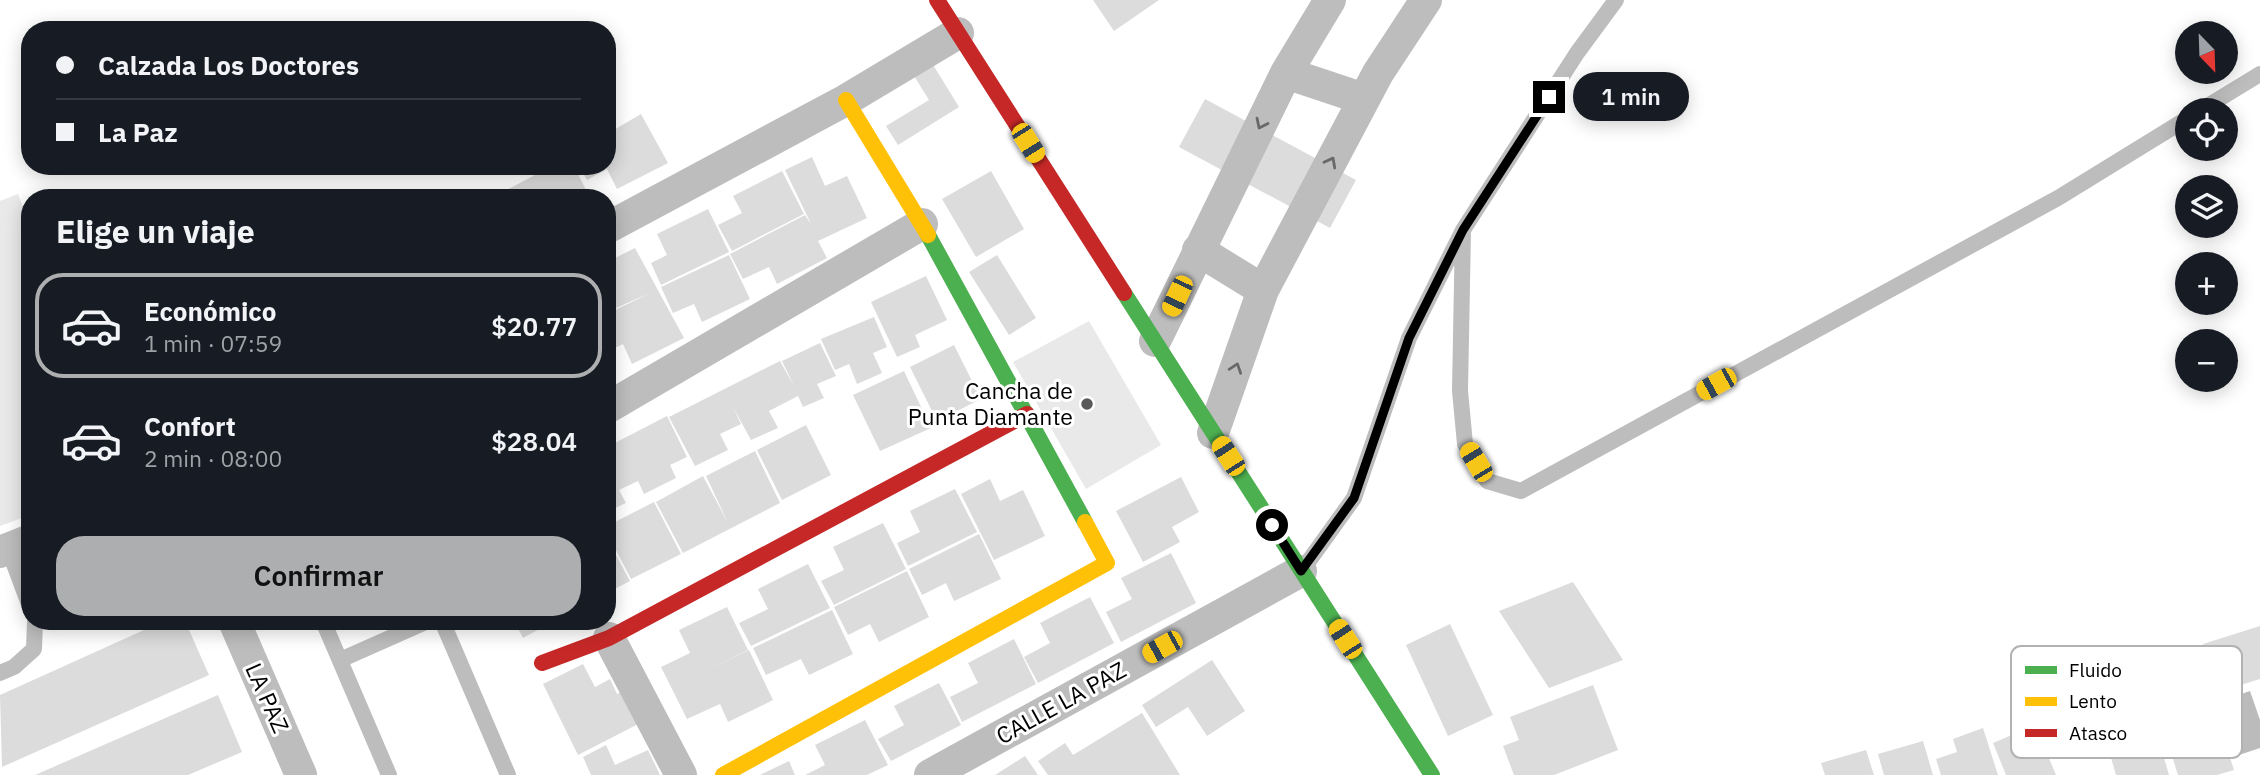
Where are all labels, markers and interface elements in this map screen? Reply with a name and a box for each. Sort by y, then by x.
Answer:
north arrow [2175,21,2238,84]
map controls [2175,21,2238,392]
text: Calzada Los Doctores [98,48,359,82]
callout: 1 min [1574,72,1689,122]
route end [1533,81,1565,113]
text: 1 min [1601,81,1661,111]
button: locate [2175,98,2238,161]
text: La Paz [98,115,178,149]
one-way arrow [1256,117,1270,129]
car [1008,120,1049,166]
one-way arrow [1322,157,1336,169]
button: layers [2175,175,2238,238]
text: Elige un viaje [56,210,255,252]
button: + [2175,252,2238,315]
car [1159,273,1196,319]
icon: car [60,294,123,357]
text: Económico [144,294,276,328]
text: $20.77 [491,309,577,343]
text: 1 min · 07:59 [144,328,282,358]
button: − [2175,329,2238,392]
one-way arrow [1228,363,1242,375]
car [1693,365,1740,403]
place label: Cancha de Punta Diamante [908,375,1073,431]
marker: Cancha de Punta Diamante [1079,396,1095,412]
icon: car [60,409,123,472]
text: Confort [144,409,236,443]
text: $28.04 [491,424,577,458]
car [1208,433,1249,479]
car [1457,439,1496,485]
text: 2 min · 08:00 [144,443,282,473]
route start [1256,509,1288,541]
button: Confirmar [56,536,581,616]
car [1325,616,1366,662]
car [1139,628,1186,666]
legend [2011,646,2242,758]
street label: CALLE LA PAZ [990,654,1131,750]
street label: LA PAZ [239,658,296,737]
text: Fluido [2069,658,2122,682]
text: Lento [2069,689,2117,713]
text: Atasco [2069,721,2127,745]

